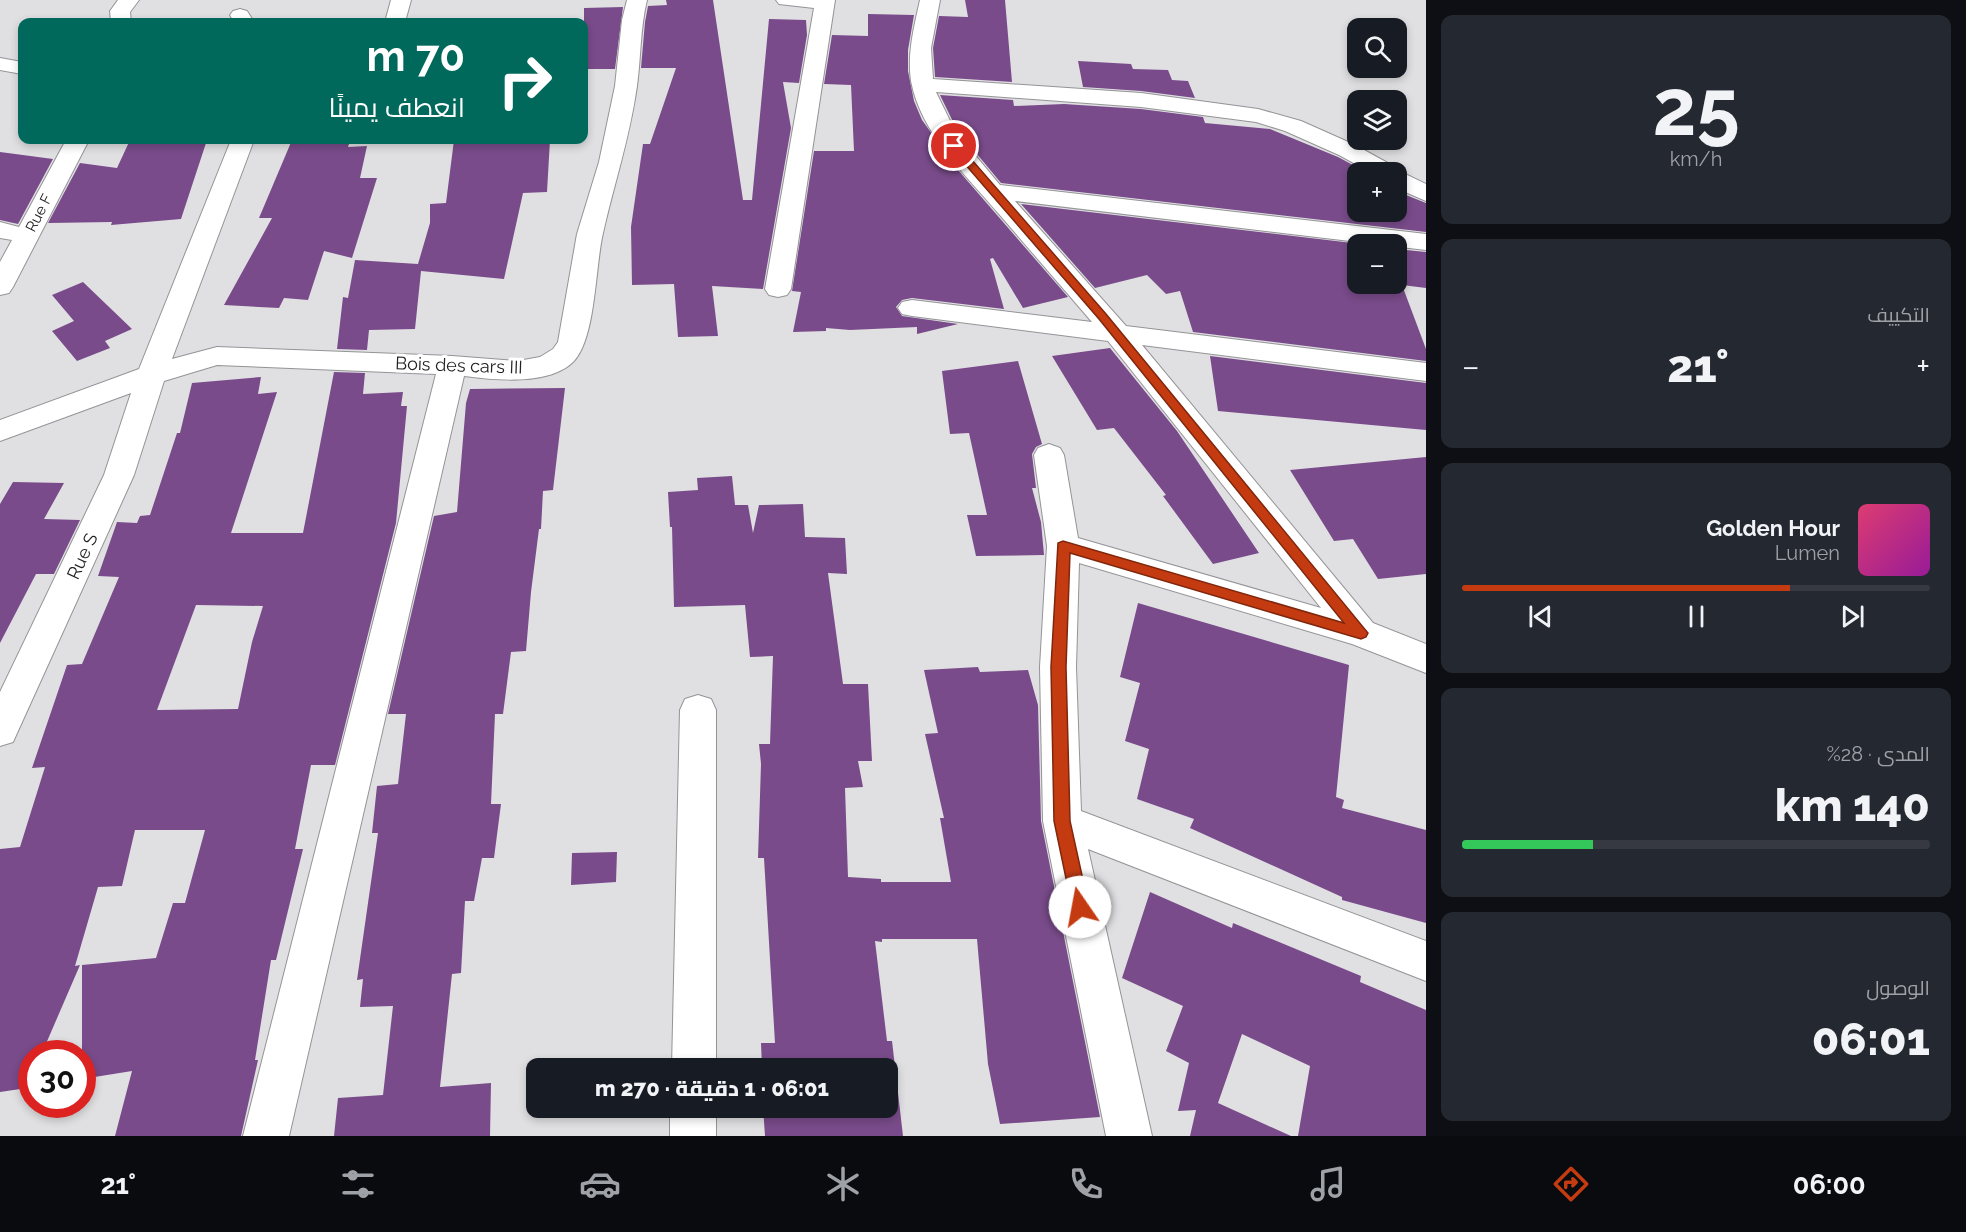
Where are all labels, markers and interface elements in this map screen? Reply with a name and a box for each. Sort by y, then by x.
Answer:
map controls [1347,18,1407,294]
button: search [1347,18,1407,78]
text: 70 m [366,32,465,81]
icon: right [486,42,564,120]
text: 25 [1652,62,1740,153]
button: layers [1347,90,1407,150]
text: انعطف يمينًا [328,92,465,123]
pin [928,120,979,171]
icon: arrive [937,129,970,162]
text: km/h [1670,147,1722,171]
button: + [1347,162,1407,222]
street label: Rue F [22,191,56,235]
button: − [1347,234,1407,294]
text: التكييف [1867,303,1930,327]
text: 21° [1667,340,1729,393]
text: − [1462,347,1480,386]
text: + [1916,347,1930,386]
street label: Bois des cars III [395,352,523,378]
text: Golden Hour [1706,515,1840,541]
street label: Rue S [62,530,102,582]
text: Lumen [1775,541,1840,565]
icon: previous [1524,600,1557,633]
icon: pause [1680,600,1713,633]
icon: next [1836,600,1869,633]
text: المدى · 28% [1826,742,1930,766]
text: 140 km [1775,779,1930,832]
position arrow [1048,875,1112,939]
text: الوصول [1866,976,1930,1000]
text: 06:01 [1812,1013,1930,1066]
speed limit sign: 30 [18,1040,96,1118]
text: 06:01 · 1 دقيقة · 270 m [595,1075,829,1101]
icon: filters [337,1163,379,1205]
icon: car [579,1163,621,1205]
icon: climate [822,1163,864,1205]
icon: phone [1065,1163,1107,1205]
icon: music [1307,1163,1349,1205]
icon: directions [1550,1163,1592,1205]
text: 21° [100,1169,136,1200]
text: 06:00 [1793,1169,1866,1200]

